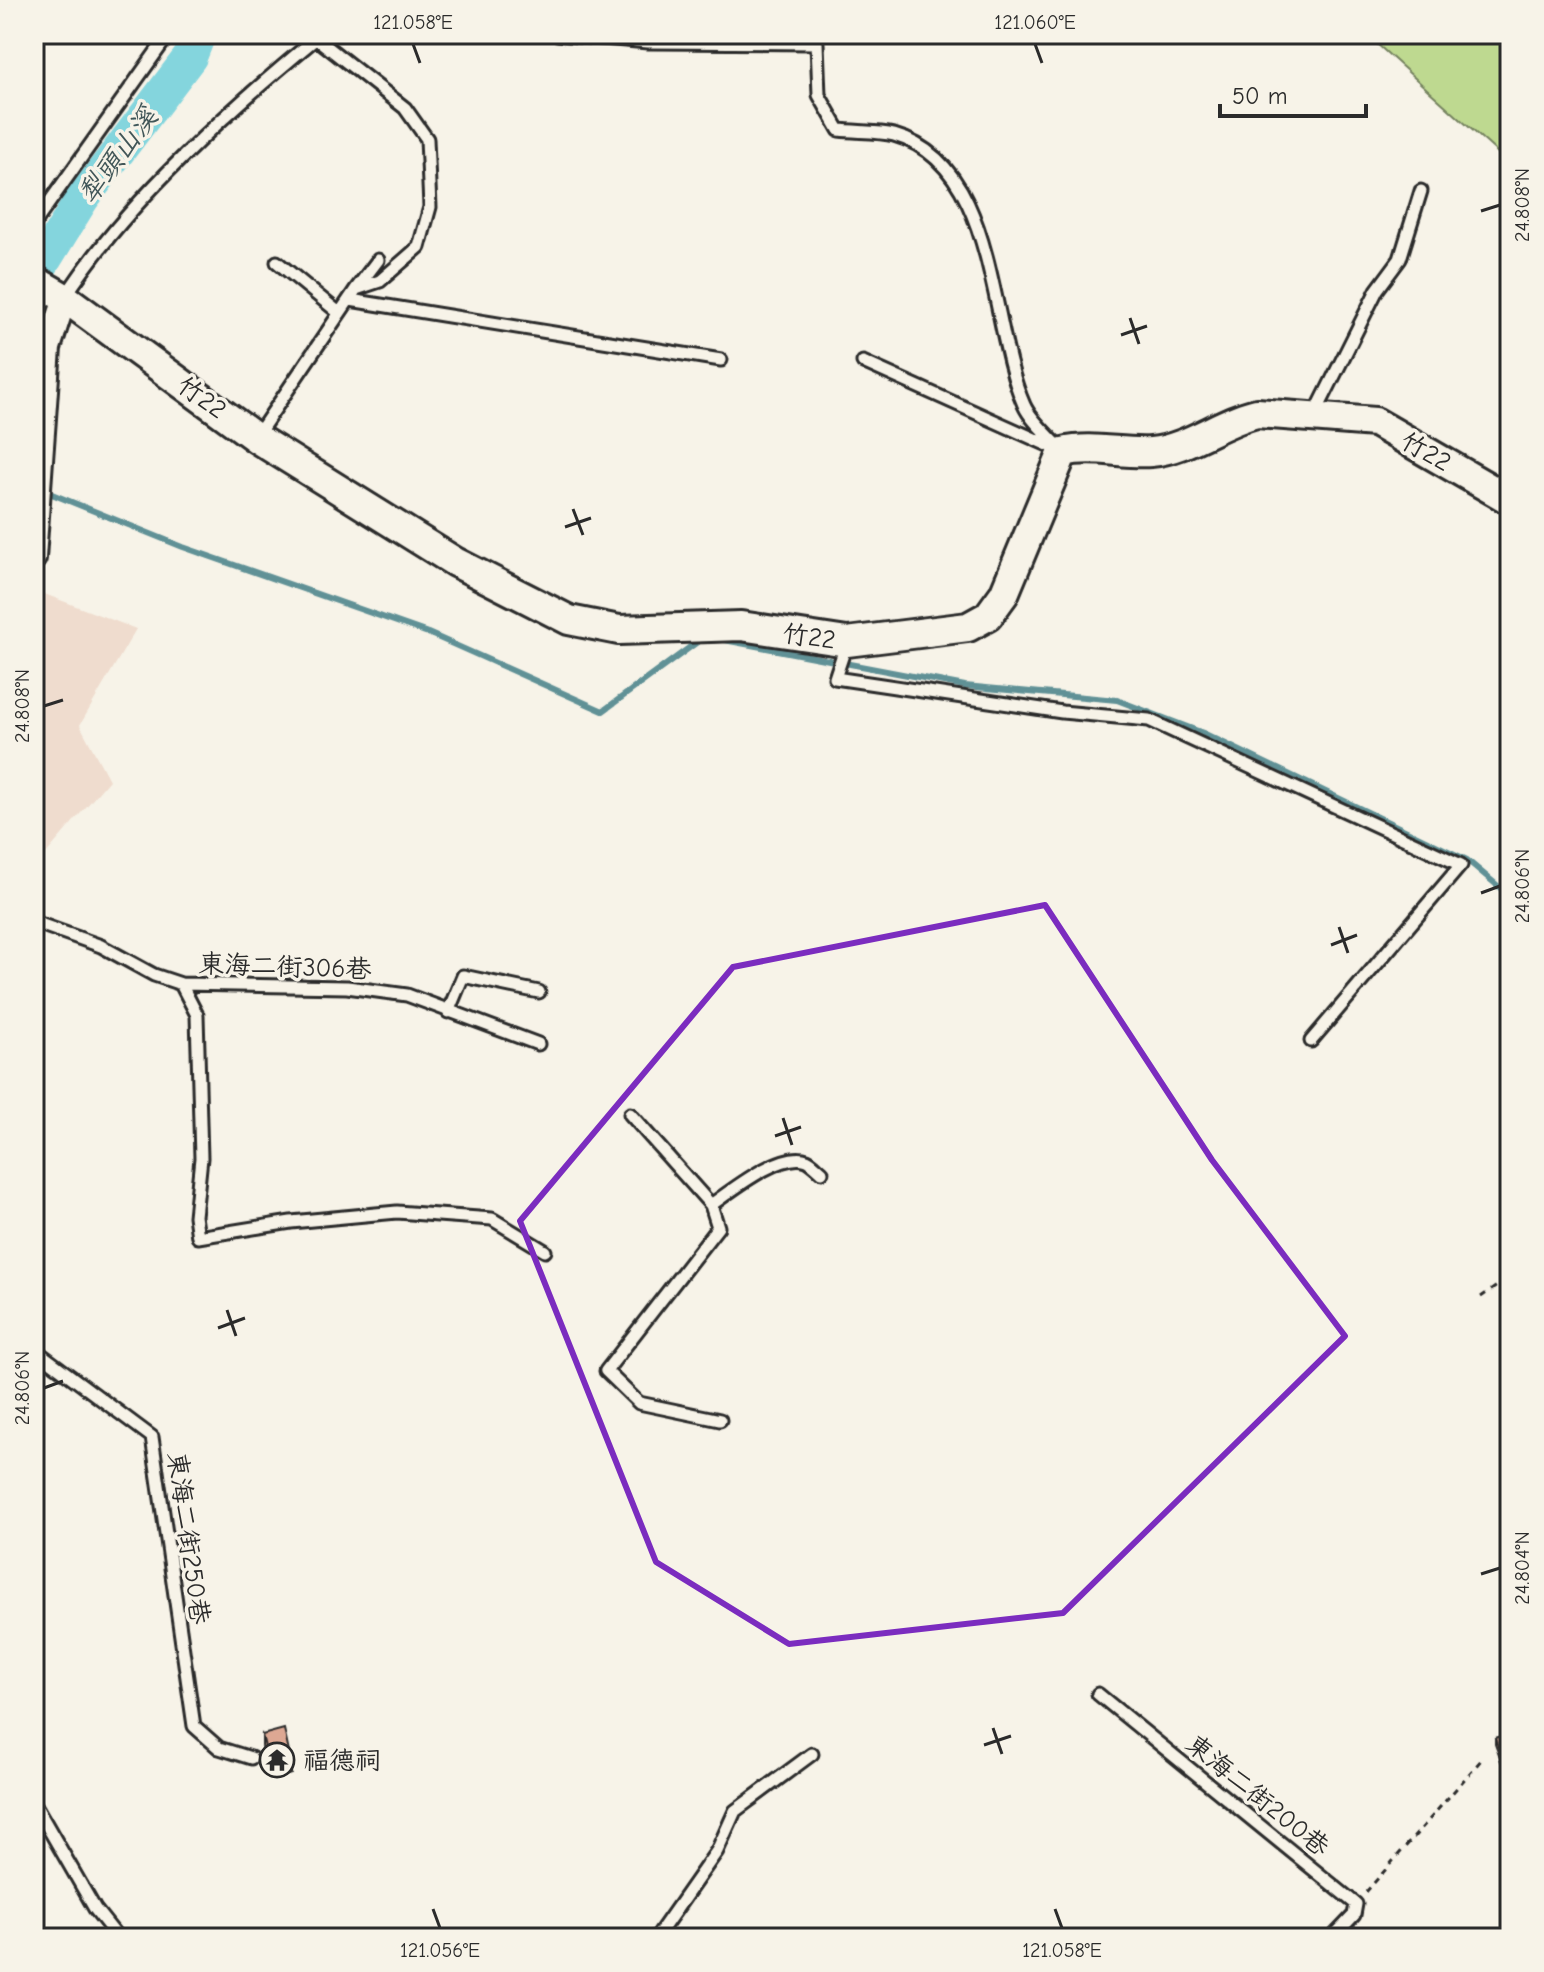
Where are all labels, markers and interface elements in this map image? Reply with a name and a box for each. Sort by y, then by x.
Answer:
text: 121.058°E [373,11,453,34]
text: 121.060°E [994,11,1076,34]
scale bar [1220,68,1366,118]
text: 50 m [1232,82,1288,110]
water label: 犁頭山溪 [71,100,165,210]
text: 24.808°N [1511,168,1534,242]
street label: 竹22 [171,370,232,425]
street label: 竹22 [1395,426,1456,478]
street label: 竹22 [780,618,837,656]
text: 24.808°N [11,669,34,743]
text: 24.806°N [1511,849,1534,923]
street label: 東海二街306巷 [198,949,372,985]
text: 24.806°N [11,1351,34,1425]
street label: 東海二街250巷 [161,1450,215,1626]
text: 24.804°N [1511,1531,1534,1605]
street label: 東海二街200巷 [1180,1729,1335,1863]
temple icon: 福德祠 [258,1741,296,1779]
place label: 福德祠 [303,1746,381,1776]
text: 121.056°E [400,1939,480,1962]
text: 121.058°E [1022,1939,1102,1962]

